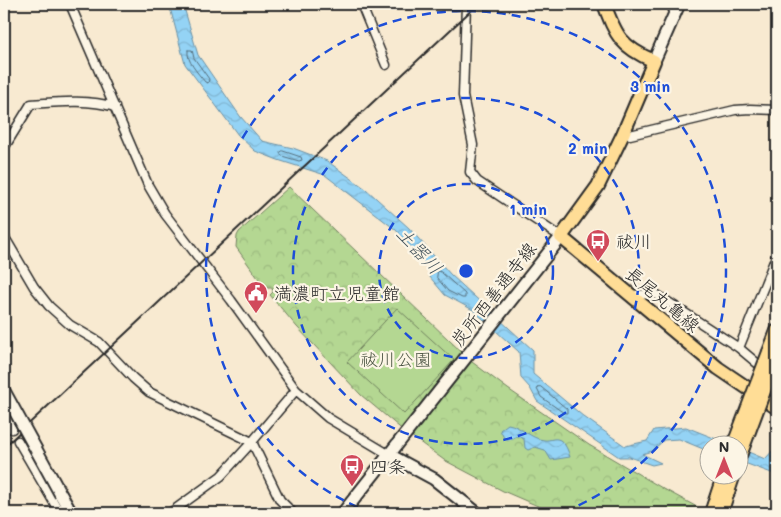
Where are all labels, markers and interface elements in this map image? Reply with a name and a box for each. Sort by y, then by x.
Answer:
text: 3 min [630,76,670,96]
text: 2 min [568,138,608,158]
text: 1 min [509,199,547,219]
water label: 土器川 [391,221,449,279]
bus stop icon: 祓川 [585,228,611,262]
place label: 祓川 [616,229,652,253]
street label: 炭所西善通寺線 [445,237,541,351]
street label: 長尾丸亀線 [621,261,705,337]
centre of rings [457,262,475,280]
public building icon: 満濃町立児童館 [243,280,269,314]
place label: 満濃町立児童館 [274,281,400,305]
park label: 祓川公園 [360,347,432,371]
north arrow [698,434,748,484]
text: N [719,437,729,456]
bus stop icon: 四条 [339,453,365,487]
place label: 四条 [370,454,406,478]

